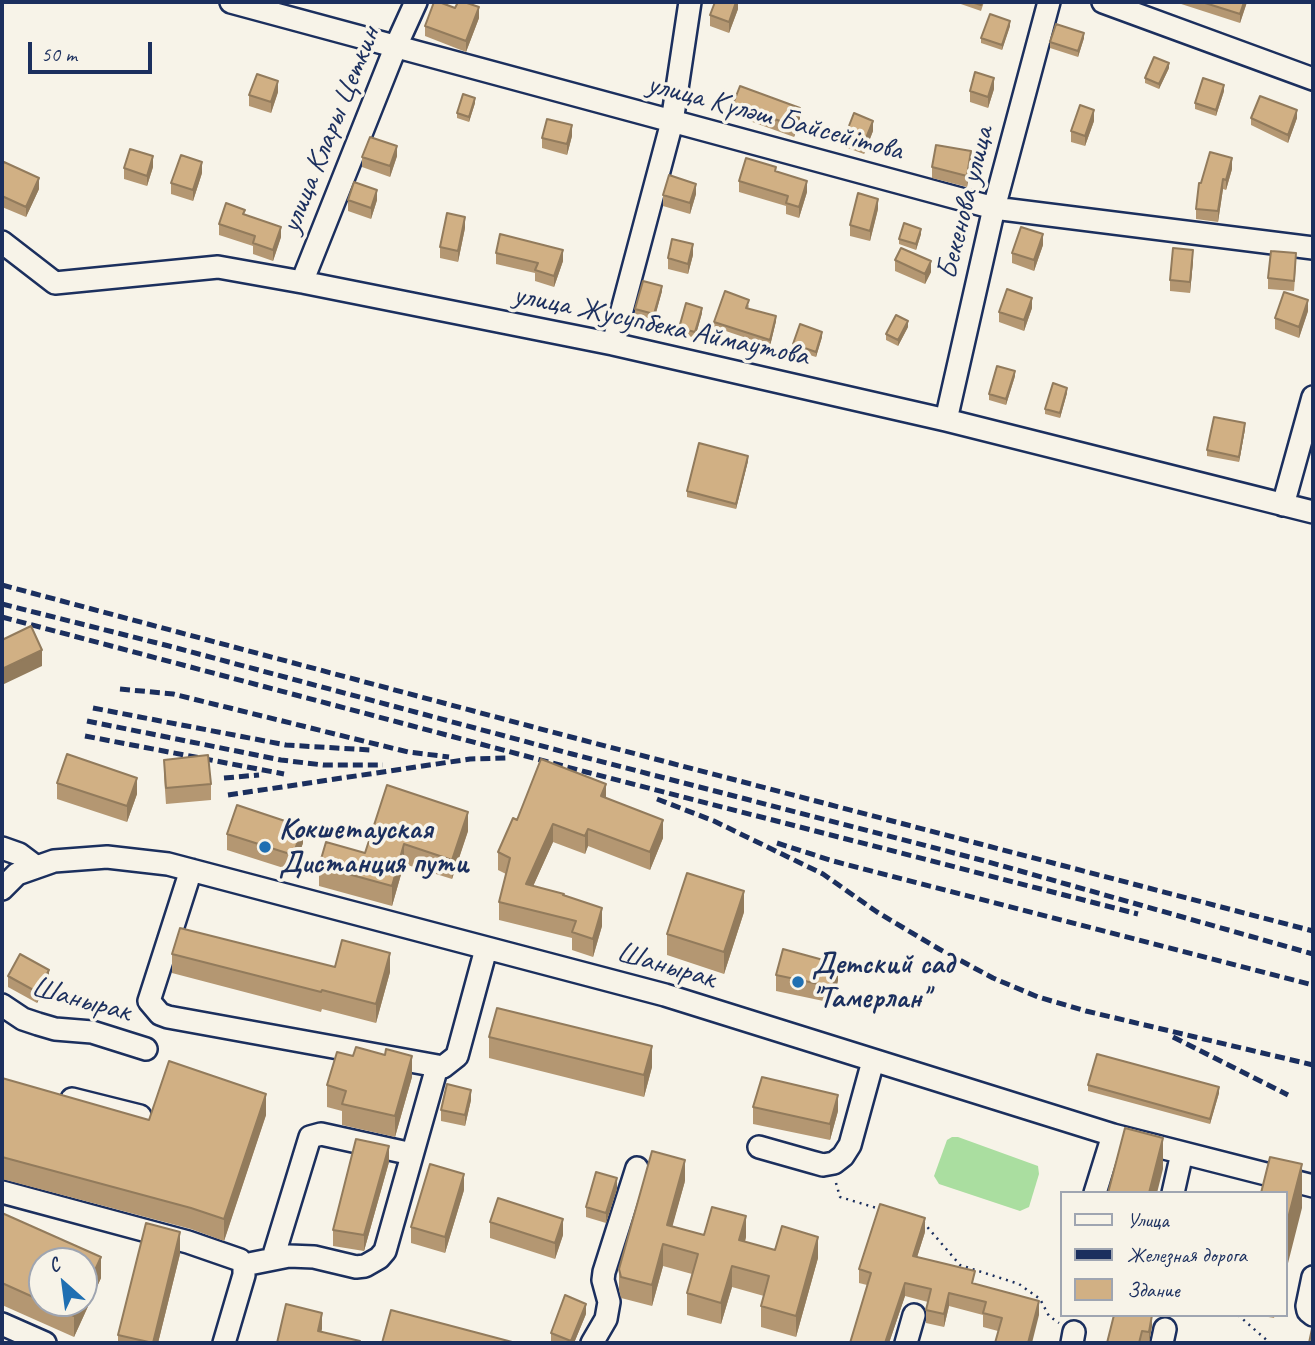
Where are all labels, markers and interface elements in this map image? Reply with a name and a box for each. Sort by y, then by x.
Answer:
street label: улица Клары Цеткин [273,22,389,238]
scale bar [32,28,156,72]
text: 50 m [41,41,77,67]
street label: улица Күләш Байсейітова [643,67,907,169]
street label: Бекенова улица [930,123,1002,283]
street label: улица Жусупбека Аймаутова [510,277,812,375]
place label: Кокшетауская Дистанция пути [279,812,469,882]
marker: Кокшетауская Дистанция пути [257,839,273,855]
street label: Шанырак [613,935,719,997]
place label: Детский сад "Тамерлан" [812,947,954,1018]
street label: Шанырак [28,970,134,1030]
marker: Детский сад "Тамерлан" [790,974,806,990]
legend [1060,1191,1287,1317]
text: Улица [1127,1207,1169,1233]
text: Железная дорога [1127,1242,1247,1268]
north arrow [28,1247,98,1317]
text: С [44,1252,64,1278]
text: Здание [1127,1277,1180,1303]

